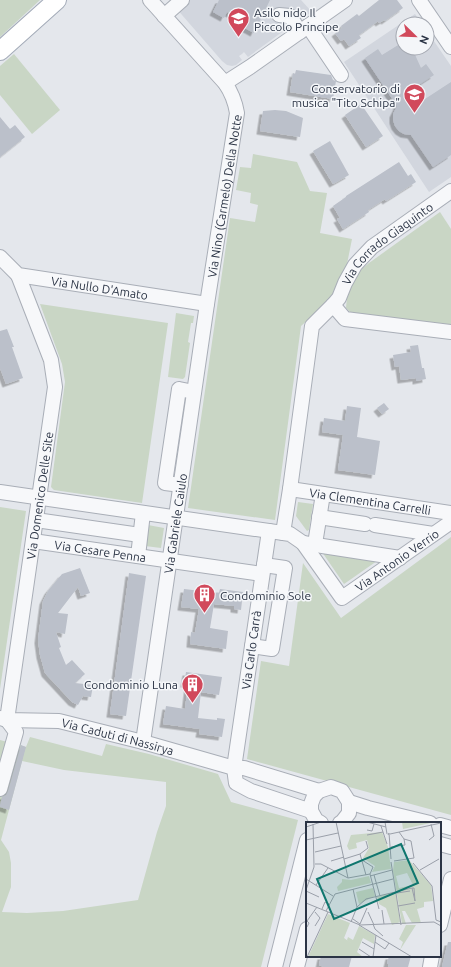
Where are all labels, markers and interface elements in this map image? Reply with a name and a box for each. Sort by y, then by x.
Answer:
school or university icon: Asilo nido Il Piccolo Principe [225,6,251,39]
place label: Asilo nido Il Piccolo Principe [254,6,339,33]
north arrow [395,16,435,56]
text: N [417,34,431,46]
place label: Conservatorio di musica "Tito Schipa" [292,82,400,109]
school or university icon: Conservatorio di musica "Tito Schipa" [402,82,428,115]
street label: Via Nino (Carmelo) Della Notte [205,113,243,279]
street label: Via Corrado Giaquinto [339,200,435,287]
street label: Via Nullo D'Amato [50,274,149,301]
street label: Via Domenico Delle Site [24,431,55,560]
street label: Via Gabriele Caiulo [161,472,189,574]
street label: Via Clementina Carrelli [308,485,432,516]
street label: Via Antonio Verrio [353,526,441,593]
street label: Via Cesare Penna [54,538,147,564]
building icon: Condominio Sole [192,582,218,615]
place label: Condominio Sole [220,589,311,602]
street label: Via Carlo Carrà [239,610,263,690]
building icon: Condominio Luna [180,671,206,704]
place label: Condominio Luna [84,678,178,691]
street label: Via Caduti di Nassirya [60,715,175,757]
inset map [306,822,441,957]

